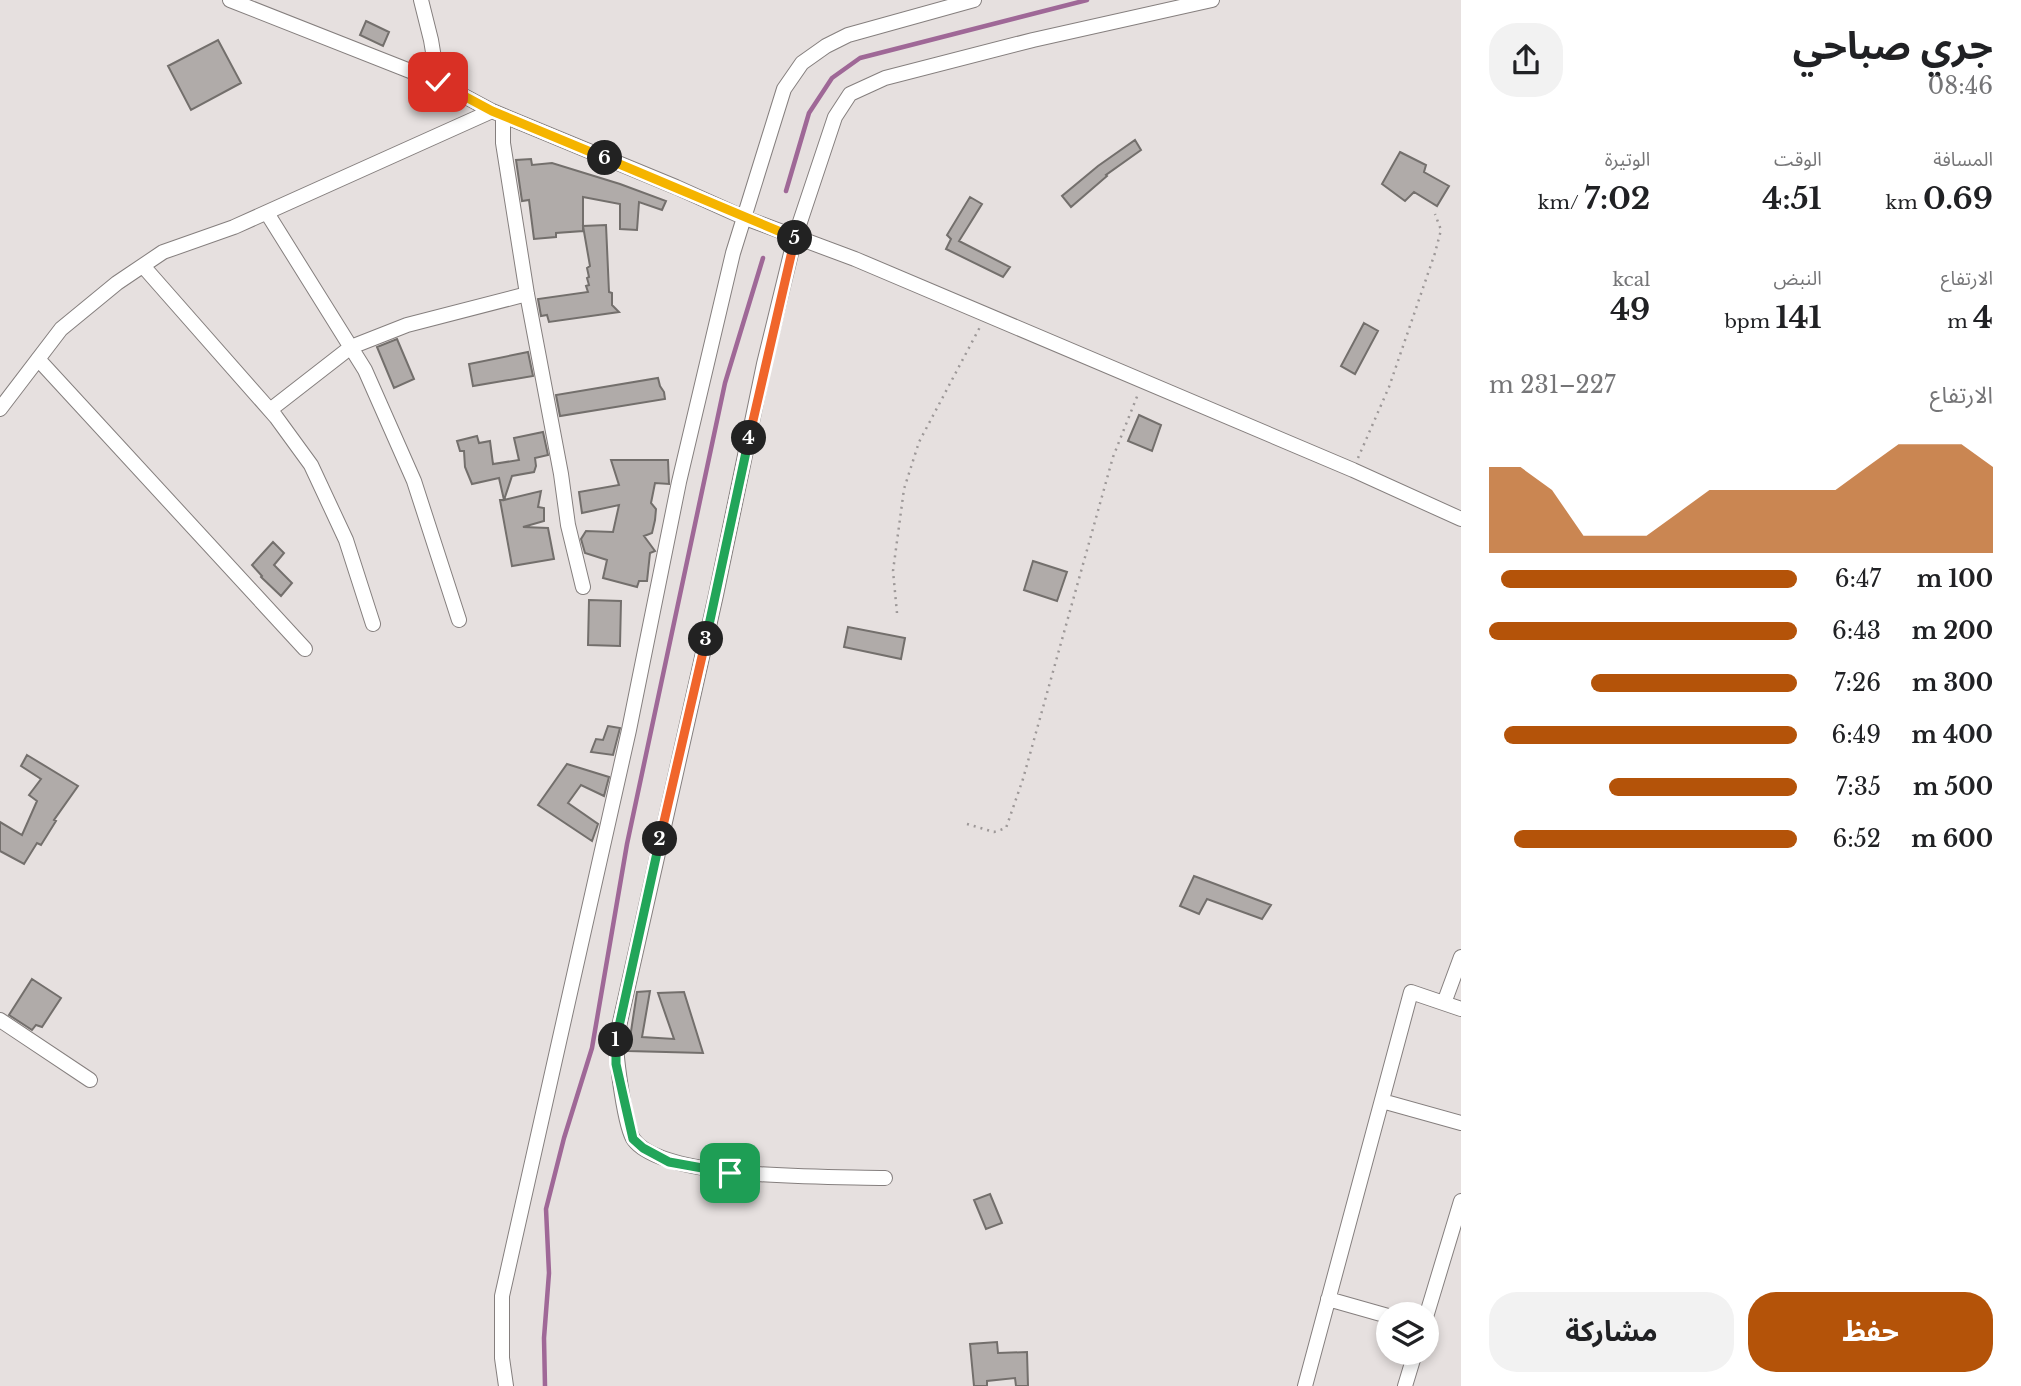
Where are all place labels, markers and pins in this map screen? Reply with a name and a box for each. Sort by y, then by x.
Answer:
pin [408,52,468,112]
pin: 6 [588,140,622,176]
pin: 5 [778,220,812,256]
pin: 4 [732,420,766,456]
pin: 3 [688,622,724,656]
pin: 2 [642,822,678,856]
pin: 1 [598,1023,634,1058]
pin [700,1143,760,1203]

